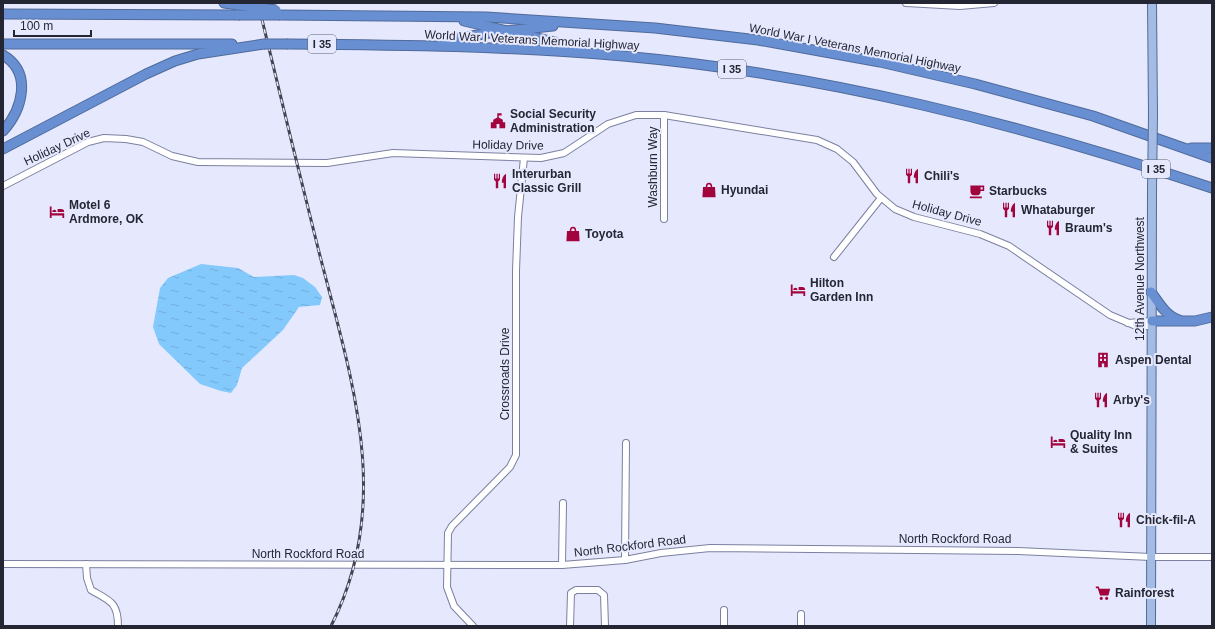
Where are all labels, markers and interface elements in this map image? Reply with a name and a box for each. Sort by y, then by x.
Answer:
scale bar [14,12,91,38]
text: 100 m [20,19,53,33]
street label: World War I Veterans Memorial Highway [748,21,962,75]
street label: World War I Veterans Memorial Highway [424,27,640,53]
road number: I 35 [308,35,336,53]
road number: I 35 [718,60,746,78]
place label: Social Security Administration [510,107,596,135]
public building icon: Social Security Administration [489,112,507,130]
street label: Holiday Drive [22,125,93,168]
street label: Washburn Way [646,126,660,208]
street label: Holiday Drive [472,137,544,153]
road number: I 35 [1142,160,1170,178]
place label: Interurban Classic Grill [512,167,581,195]
restaurant icon: Chili's [903,167,921,185]
place label: Chili's [924,169,960,183]
restaurant icon: Interurban Classic Grill [491,172,509,190]
shop icon: Hyundai [700,181,718,199]
cafe icon: Starbucks [968,182,986,200]
place label: Hyundai [721,183,768,197]
place label: Starbucks [989,184,1047,198]
street label: Holiday Drive [911,197,984,229]
place label: Motel 6 Ardmore, OK [69,198,144,226]
restaurant icon: Whataburger [1000,201,1018,219]
hotel icon: Motel 6 Ardmore, OK [48,203,66,221]
place label: Whataburger [1021,203,1095,217]
street label: 12th Avenue Northwest [1133,216,1147,341]
restaurant icon: Braum's [1044,219,1062,237]
place label: Braum's [1065,221,1113,235]
shop icon: Toyota [564,225,582,243]
place label: Toyota [585,227,624,241]
place label: Hilton Garden Inn [810,276,873,304]
hotel icon: Hilton Garden Inn [789,281,807,299]
street label: Crossroads Drive [498,327,512,420]
building icon: Aspen Dental [1094,351,1112,369]
place label: Aspen Dental [1115,353,1192,367]
restaurant icon: Arby's [1092,391,1110,409]
place label: Arby's [1113,393,1150,407]
place label: Quality Inn & Suites [1070,428,1132,456]
hotel icon: Quality Inn & Suites [1049,433,1067,451]
restaurant icon: Chick-fil-A [1115,511,1133,529]
place label: Chick-fil-A [1136,513,1196,527]
street label: North Rockford Road [573,532,687,560]
street label: North Rockford Road [899,532,1011,546]
street label: North Rockford Road [252,547,364,561]
supermarket icon: Rainforest [1094,584,1112,602]
place label: Rainforest [1115,586,1174,600]

